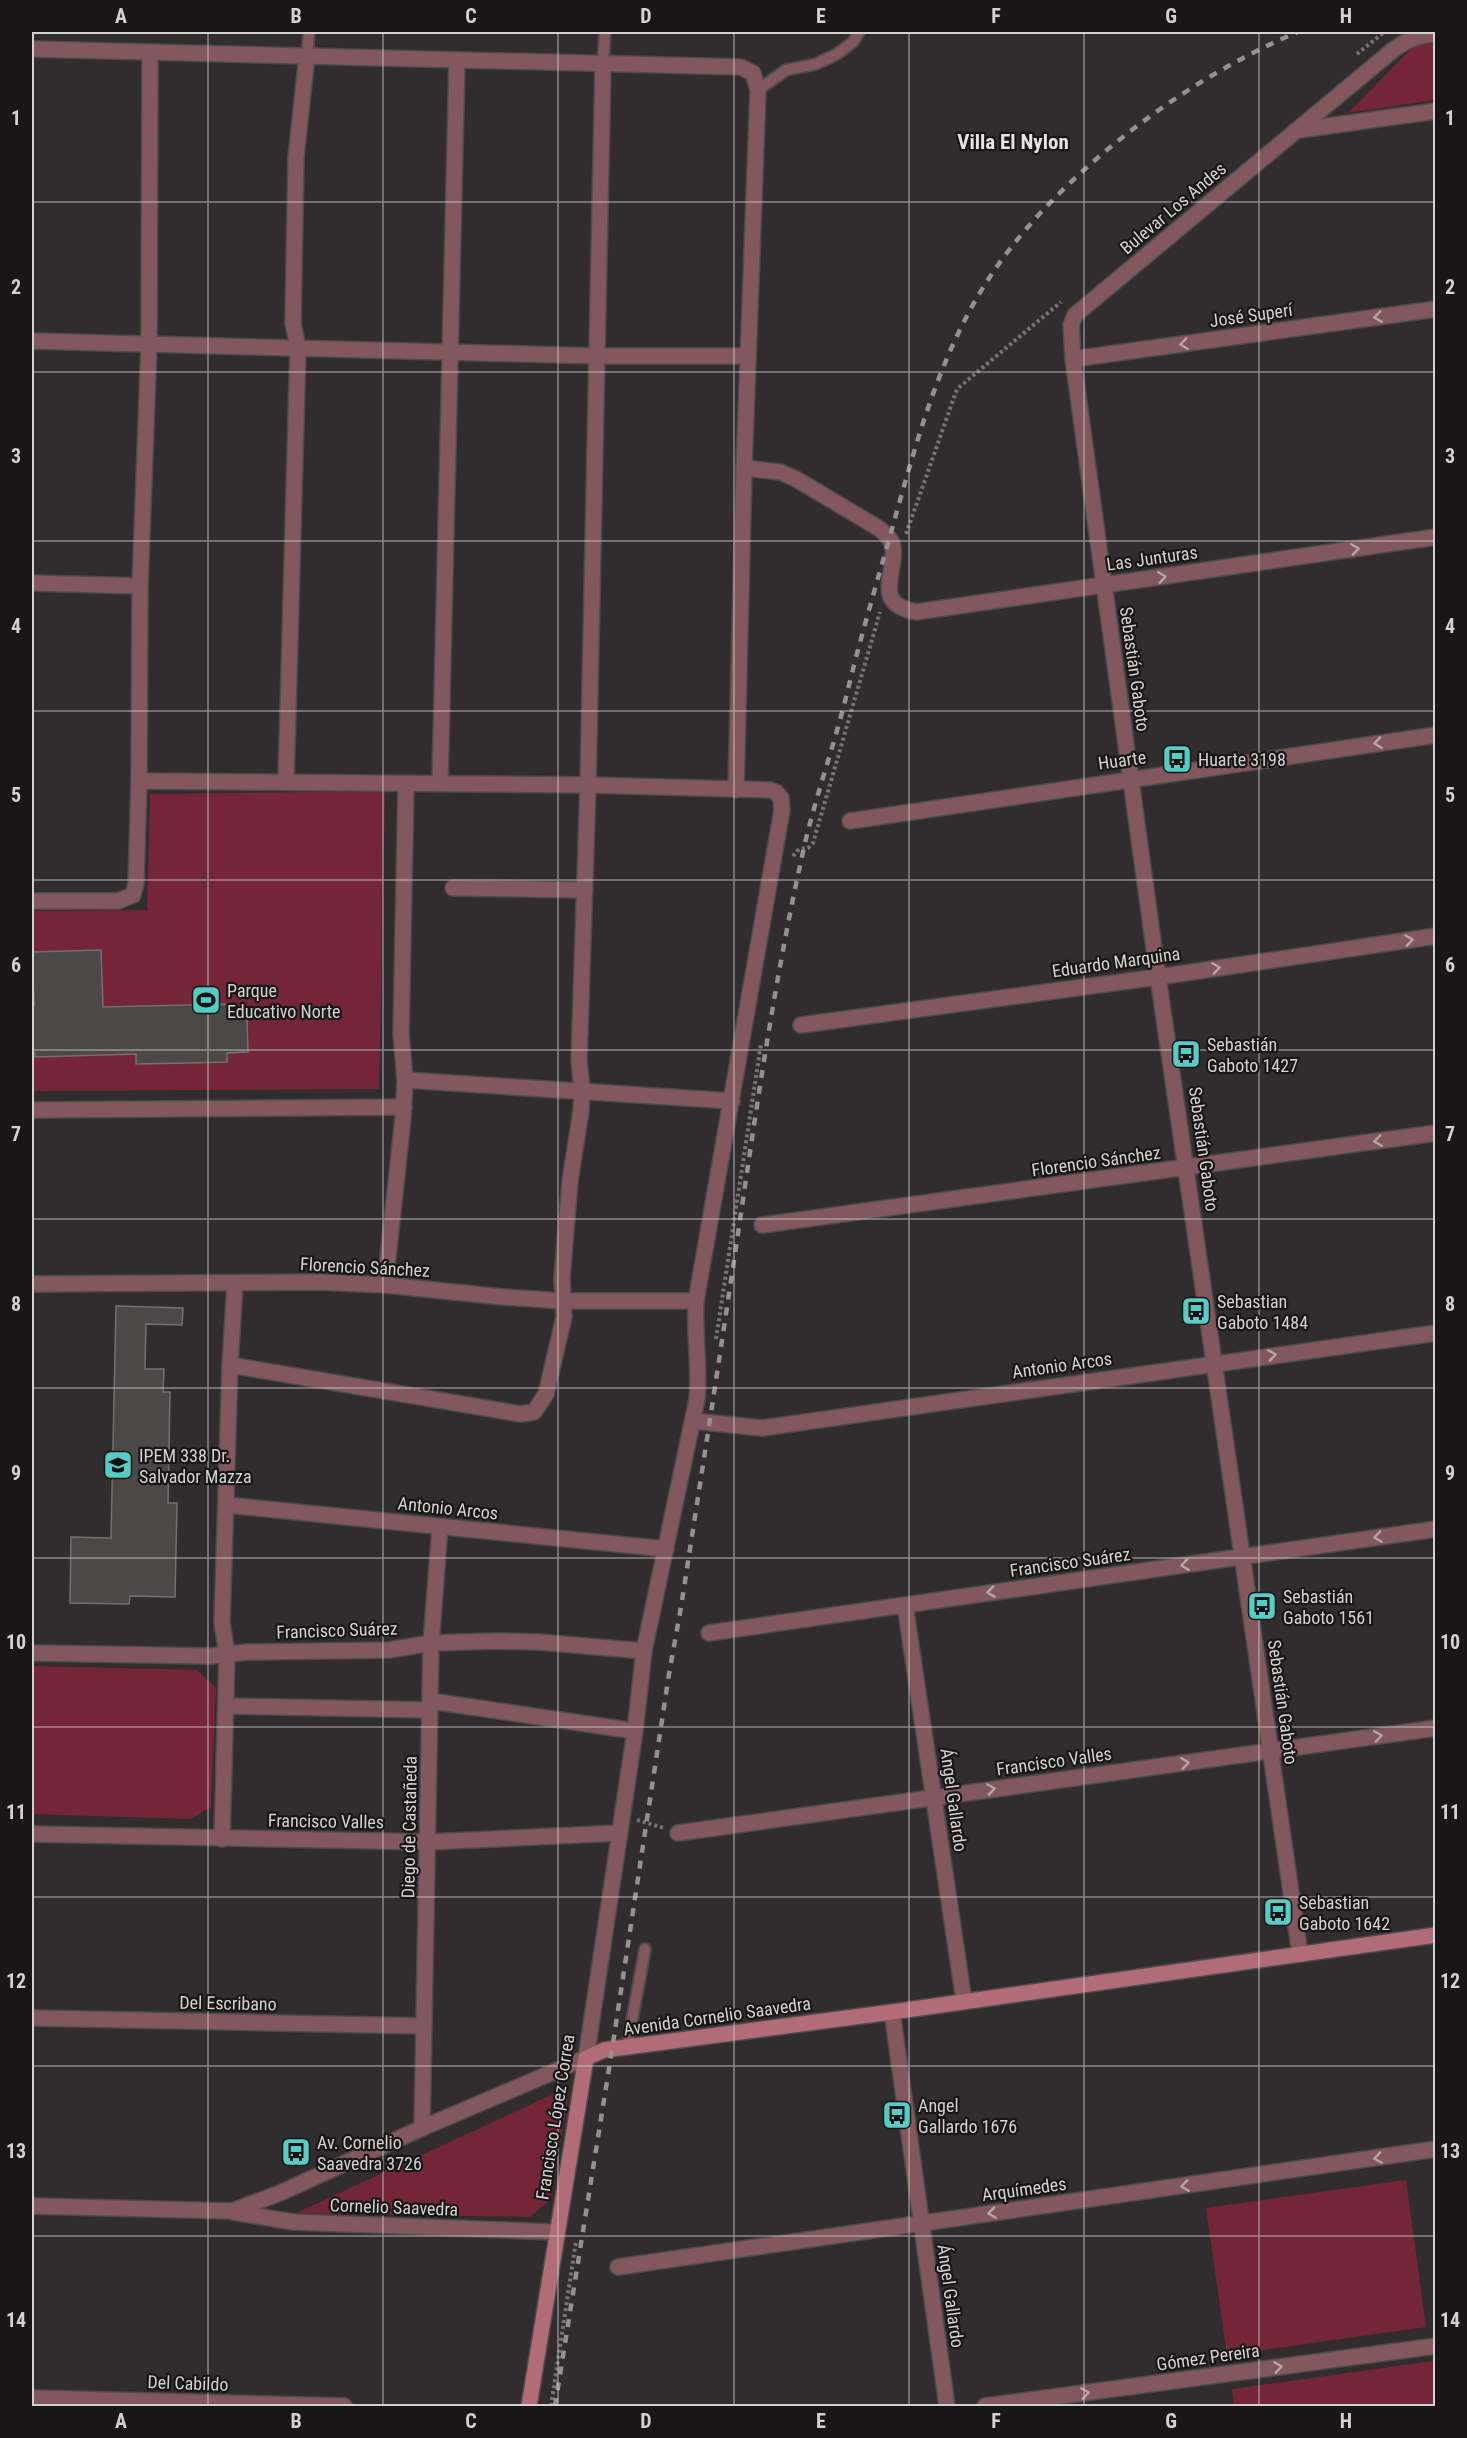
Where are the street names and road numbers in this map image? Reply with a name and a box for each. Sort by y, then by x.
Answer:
street label: Bulevar Los Andes [1116,158,1230,258]
street label: José Superí [1208,299,1295,331]
street label: Las Junturas [1105,541,1199,575]
street label: Sebastián Gaboto [1116,605,1154,733]
street label: Huarte [1097,746,1147,774]
street label: Eduardo Marquina [1051,943,1181,981]
street label: Sebastián Gaboto [1185,1085,1223,1213]
street label: Florencio Sánchez [1030,1142,1162,1180]
street label: Florencio Sánchez [300,1253,431,1281]
street label: Antonio Arcos [1011,1348,1113,1382]
street label: Antonio Arcos [397,1492,499,1524]
street label: Francisco Suárez [1008,1543,1132,1581]
street label: Francisco Suárez [276,1617,398,1643]
street label: Sebastián Gaboto [1264,1638,1302,1766]
street label: Francisco Valles [995,1743,1113,1779]
street label: Ángel Gallardo [936,1747,972,1853]
street label: Diego de Castañeda [397,1756,421,1898]
street label: Francisco Valles [268,1809,384,1833]
street label: Del Escribano [179,1992,277,2014]
street label: Avenida Cornelio Saavedra [622,1992,812,2040]
street label: Francisco López Correa [532,2033,578,2201]
street label: Arquímedes [980,2173,1068,2205]
street label: Cornelio Saavedra [329,2194,459,2220]
street label: Ángel Gallardo [933,2243,969,2349]
street label: Gómez Pereira [1155,2339,1261,2375]
street label: Del Cabildo [147,2371,229,2395]

